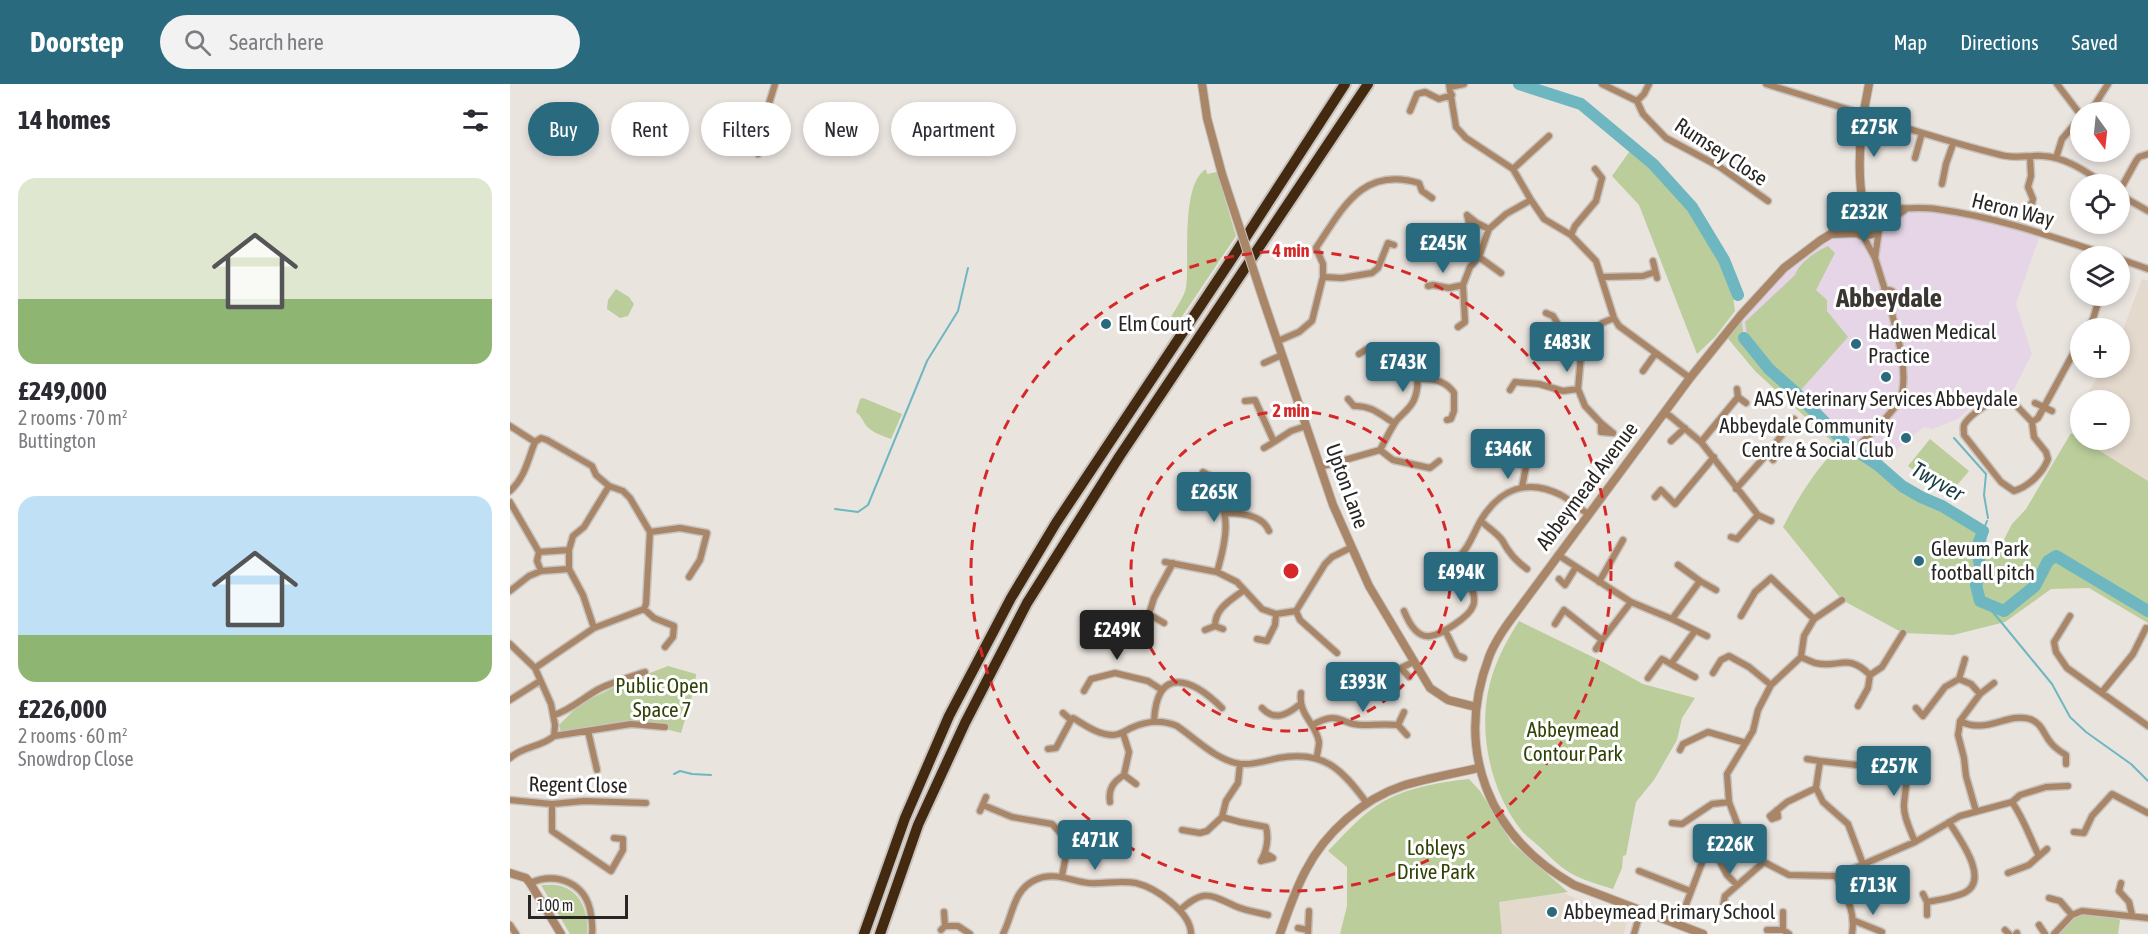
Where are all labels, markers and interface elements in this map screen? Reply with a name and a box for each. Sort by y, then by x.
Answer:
search box [160,15,580,69]
text: Doorstep [30,26,124,58]
icon: search [181,26,214,59]
text: Search here [229,29,324,55]
text: Map [1893,30,1927,54]
text: Directions [1960,30,2039,54]
text: Saved [2072,30,2118,54]
chip: Buy [528,102,599,156]
chip: Rent [611,102,689,156]
chip: Filters [701,102,791,156]
chip: New [803,102,879,156]
chip: Apartment [891,102,1016,156]
north arrow [2070,102,2130,162]
map controls [2070,102,2130,450]
icon: filters [459,104,492,137]
text: 14 homes [18,105,111,135]
pin: £275K [1832,107,1916,158]
street label: Rumsey Close [1671,112,1772,190]
text: £275K [1851,115,1897,138]
button: locate [2070,174,2130,234]
street label: Heron Way [1970,187,2057,231]
pin: £232K [1822,192,1906,243]
text: £232K [1841,200,1887,223]
icon: home [201,217,309,325]
pin: £245K [1401,223,1485,274]
text: £245K [1420,231,1466,254]
text: 4 min [1272,240,1310,261]
button: layers [2070,246,2130,306]
district label: Abbeydale [1835,282,1942,313]
place label: Elm Court [1118,311,1192,335]
marker: Elm Court [1099,317,1113,331]
button: + [2070,318,2130,378]
place label: Hadwen Medical Practice [1868,319,1997,367]
pin: £483K [1525,322,1609,373]
text: £483K [1544,330,1590,353]
marker: Hadwen Medical Practice [1849,337,1863,351]
pin: £743K [1361,342,1445,393]
text: £743K [1380,350,1426,373]
marker: AAS Veterinary Services Abbeydale [1879,370,1893,384]
text: £249,000 [18,376,107,406]
place label: AAS Veterinary Services Abbeydale [1754,386,2018,410]
button: − [2070,390,2130,450]
text: 2 min [1273,400,1310,421]
text: 2 rooms · 70 m² [18,406,128,429]
place label: Abbeydale Community Centre & Social Club [1719,413,1894,461]
street label: Abbeymead Avenue [1530,417,1642,554]
text: Buttington [18,429,96,452]
pin: £346K [1466,429,1550,480]
marker: Abbeydale Community Centre & Social Club [1899,431,1913,445]
text: £346K [1485,437,1531,460]
street label: Upton Lane [1321,440,1374,531]
water label: Twyver [1907,456,1970,507]
pin: £265K [1172,472,1256,523]
text: £265K [1191,480,1237,503]
icon: home [201,535,309,643]
place label: Glevum Park football pitch [1931,536,2035,584]
pin: £494K [1419,552,1503,603]
marker: Glevum Park football pitch [1912,554,1926,568]
text: £494K [1438,560,1484,583]
centre of rings [1281,561,1301,581]
pin: £249K [1075,610,1159,661]
text: £249K [1094,618,1140,641]
pin: £393K [1321,662,1405,713]
text: £393K [1340,670,1386,693]
park label: Public Open Space 7 [615,673,709,721]
text: £226,000 [18,694,107,724]
park label: Abbeymead Contour Park [1523,717,1623,765]
text: 2 rooms · 60 m² [18,724,128,747]
pin: £257K [1852,746,1936,797]
text: Snowdrop Close [18,747,134,770]
text: £257K [1871,754,1917,777]
street label: Regent Close [528,771,628,797]
pin: £471K [1053,820,1137,871]
pin: £226K [1688,824,1772,875]
text: £471K [1072,828,1118,851]
text: £226K [1707,832,1753,855]
park label: Lobleys Drive Park [1397,835,1475,883]
pin: £713K [1831,865,1915,916]
text: £713K [1850,873,1896,896]
scale bar [528,892,628,920]
text: 100 m [537,896,573,914]
place label: Abbeymead Primary School [1564,899,1776,923]
marker: Abbeymead Primary School [1545,905,1559,919]

